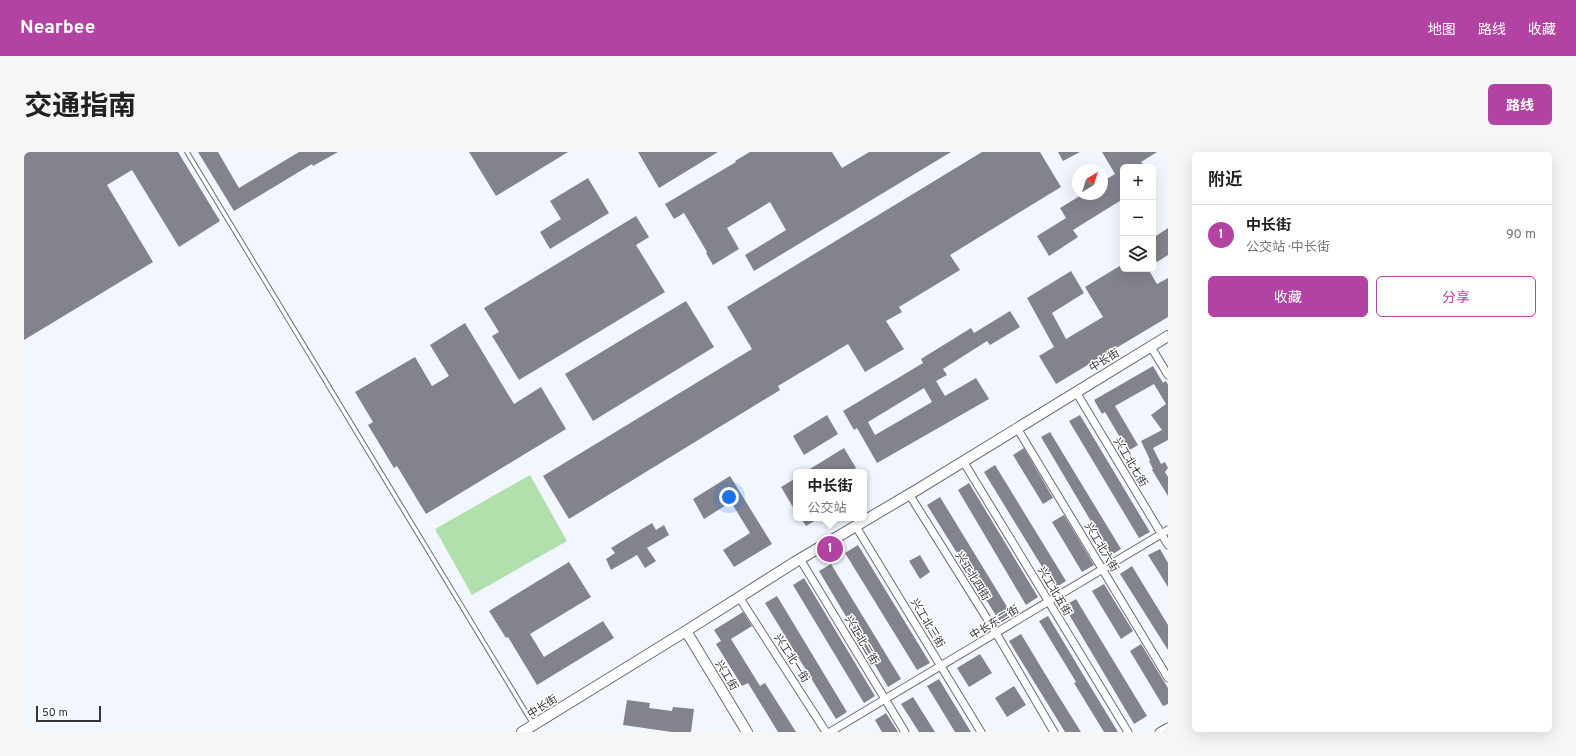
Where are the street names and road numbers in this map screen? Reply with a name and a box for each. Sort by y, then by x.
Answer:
street label: 中长街 [1087,346,1122,375]
street label: 兴工北七街 [1110,435,1150,490]
street label: 兴工北六街 [1081,520,1121,575]
street label: 兴工北四街 [952,549,993,604]
street label: 兴工北五街 [1034,564,1074,619]
street label: 兴工北三街 [907,596,947,651]
street label: 中长东二街 [967,603,1022,643]
street label: 兴工北二街 [841,613,881,668]
street label: 兴工北一街 [770,632,812,685]
street label: 兴工街 [712,658,741,693]
street label: 中长街 [525,692,560,722]

